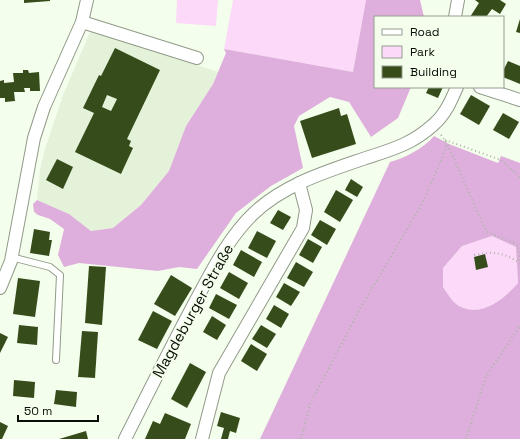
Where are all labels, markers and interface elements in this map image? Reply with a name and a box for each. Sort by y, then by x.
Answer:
legend [374,16,504,88]
text: Road [410,24,439,40]
text: Park [410,44,435,60]
text: Building [410,64,457,80]
street label: Magdeburger Straße [148,240,237,381]
scale bar [18,397,98,423]
text: 50 m [24,403,52,419]

